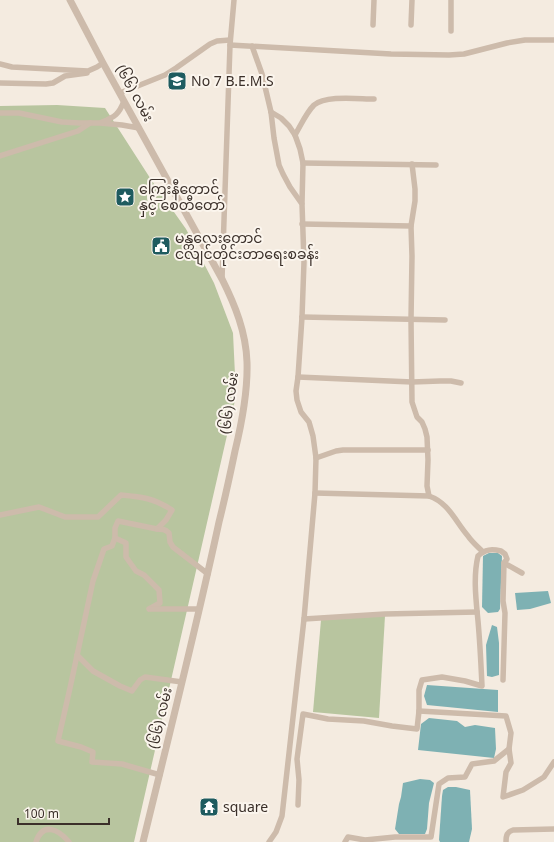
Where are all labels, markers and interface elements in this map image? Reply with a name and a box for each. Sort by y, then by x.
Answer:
street label: (၆၆) လမ်း [112,61,159,125]
school or university icon: No 7 B.E.M.S [166,70,188,92]
place label: No 7 B.E.M.S [191,71,274,90]
place label: ကြေးနီတောင် နှင့် စေတီတော် [139,179,225,217]
place icon: ကြေးနီတောင် နှင့် စေတီတော် [114,186,136,208]
place label: မန္တလေးတောင် ငလျင်တိုင်းတာရေးစခန်း [175,228,319,266]
public building icon: မန္တလေးတောင် ငလျင်တိုင်းတာရေးစခန်း [150,235,172,257]
street label: (၆၆) လမ်း [215,371,242,435]
street label: (၆၆) လမ်း [143,685,176,750]
temple icon: square [198,796,220,818]
place label: square [223,797,268,816]
scale bar [18,800,109,826]
text: 100 m [24,805,59,822]

